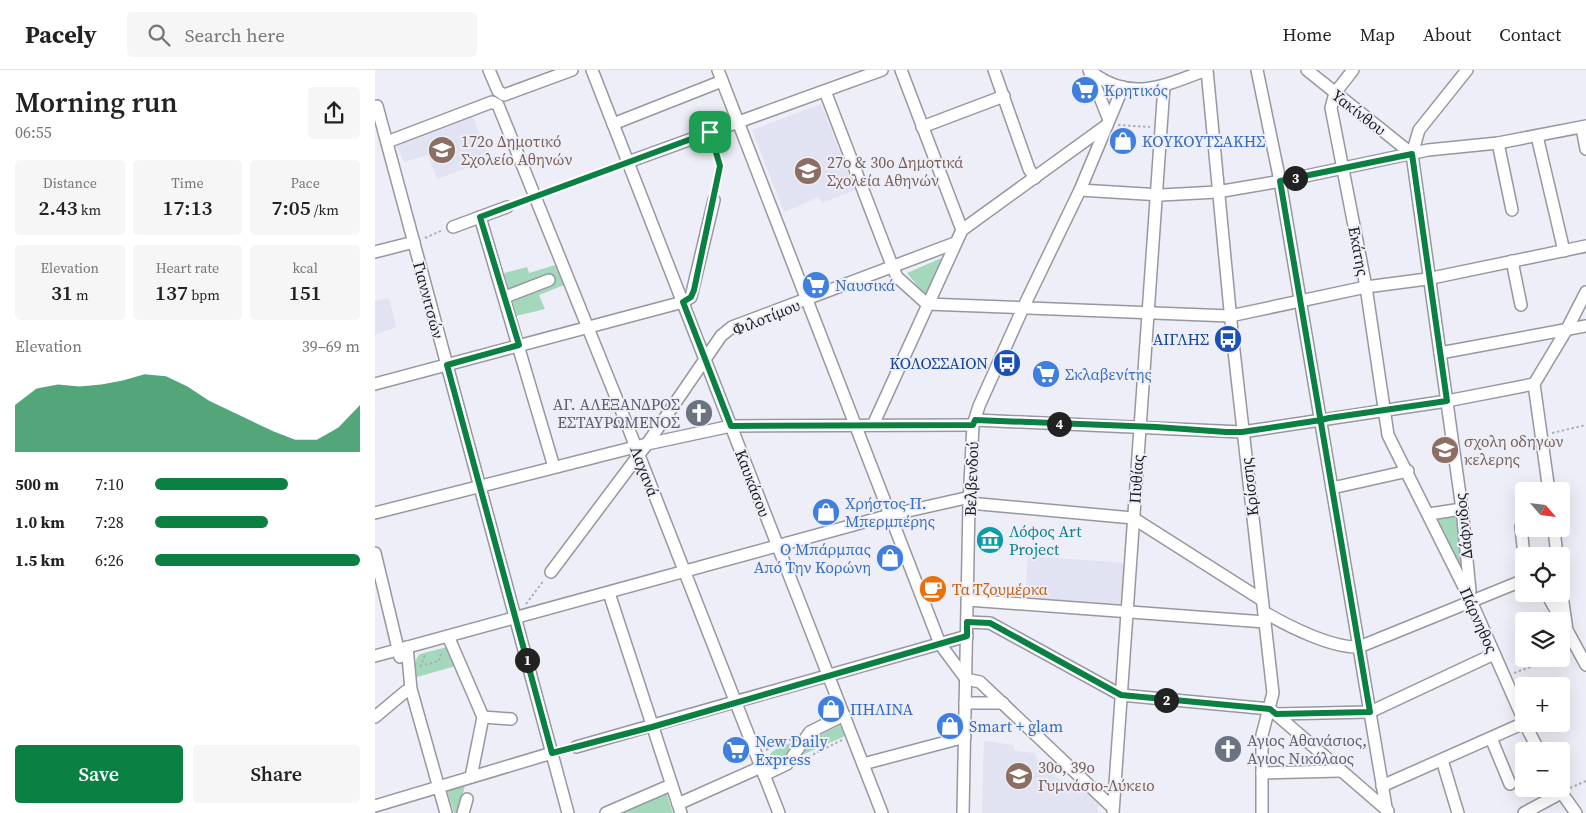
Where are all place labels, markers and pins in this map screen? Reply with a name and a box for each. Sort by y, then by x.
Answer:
supermarket icon: Κρητικός [1070,75,1100,105]
place label: Κρητικός [1104,79,1168,101]
pin [689,111,731,153]
shop icon: ΚΟΥΚΟΥΤΣΑΚΗΣ [1108,126,1138,156]
place label: 172ο Δημοτικό Σχολείο Αθηνών [461,130,572,170]
place label: ΚΟΥΚΟΥΤΣΑΚΗΣ [1142,130,1265,152]
school or university icon: 172ο Δημοτικό Σχολείο Αθηνών [427,135,457,165]
place label: 27ο & 30ο Δημοτικά Σχολεία Αθηνών [827,151,963,191]
school or university icon: 27ο & 30ο Δημοτικά Σχολεία Αθηνών [793,156,823,186]
pin: 3 [1283,166,1307,190]
supermarket icon: Ναυσικά [801,270,831,300]
place label: Ναυσικά [835,274,895,296]
bus stop icon: ΑΙΓΛΗΣ [1213,324,1243,354]
place label: ΑΙΓΛΗΣ [1153,328,1209,350]
bus stop icon: ΚΟΛΟΣΣΑΙΟΝ [992,348,1022,378]
place label: ΚΟΛΟΣΣΑΙΟΝ [890,352,988,374]
supermarket icon: Σκλαβενίτης [1031,359,1061,389]
place label: Σκλαβενίτης [1065,363,1152,385]
place label: ΑΓ. ΑΛΕΞΑΝΔΡΟΣ ΕΣΤΑΥΡΩΜΕΝΟΣ [553,393,680,433]
church icon: ΑΓ. ΑΛΕΞΑΝΔΡΟΣ ΕΣΤΑΥΡΩΜΕΝΟΣ [684,398,714,428]
pin: 4 [1047,412,1071,436]
place label: σχολη οδηγων κελερης [1464,430,1564,470]
school or university icon: σχολη οδηγων κελερης [1430,435,1460,465]
place label: Χρήστος Π. Μπερμπέρης [845,492,935,532]
shop icon: Χρήστος Π. Μπερμπέρης [811,497,841,527]
place label: Λόφος Art Project [1009,520,1082,560]
museum icon: Λόφος Art Project [975,525,1005,555]
place label: Ο Μπάρμπας Από Την Κορώνη [754,538,871,578]
shop icon: Ο Μπάρμπας Από Την Κορώνη [875,543,905,573]
cafe icon: Τα Τζουμέρκα [918,574,948,604]
place label: Τα Τζουμέρκα [952,578,1048,600]
pin: 1 [515,648,539,672]
pin: 2 [1153,688,1179,712]
shop icon: ΠΗΛΙΝΑ [816,694,846,724]
place label: ΠΗΛΙΝΑ [850,698,914,720]
shop icon: Smart + glam [935,711,965,741]
place label: Smart + glam [969,715,1063,737]
place label: Αγιος Αθανάσιος, Αγιος Νικόλαος [1247,729,1367,769]
place label: New Daily Express [755,730,828,770]
church icon: Αγιος Αθανάσιος, Αγιος Νικόλαος [1213,734,1243,764]
supermarket icon: New Daily Express [721,735,751,765]
place label: 30ο, 39ο Γυμνάσιο-Λύκειο [1038,756,1155,796]
school or university icon: 30ο, 39ο Γυμνάσιο-Λύκειο [1004,761,1034,791]

